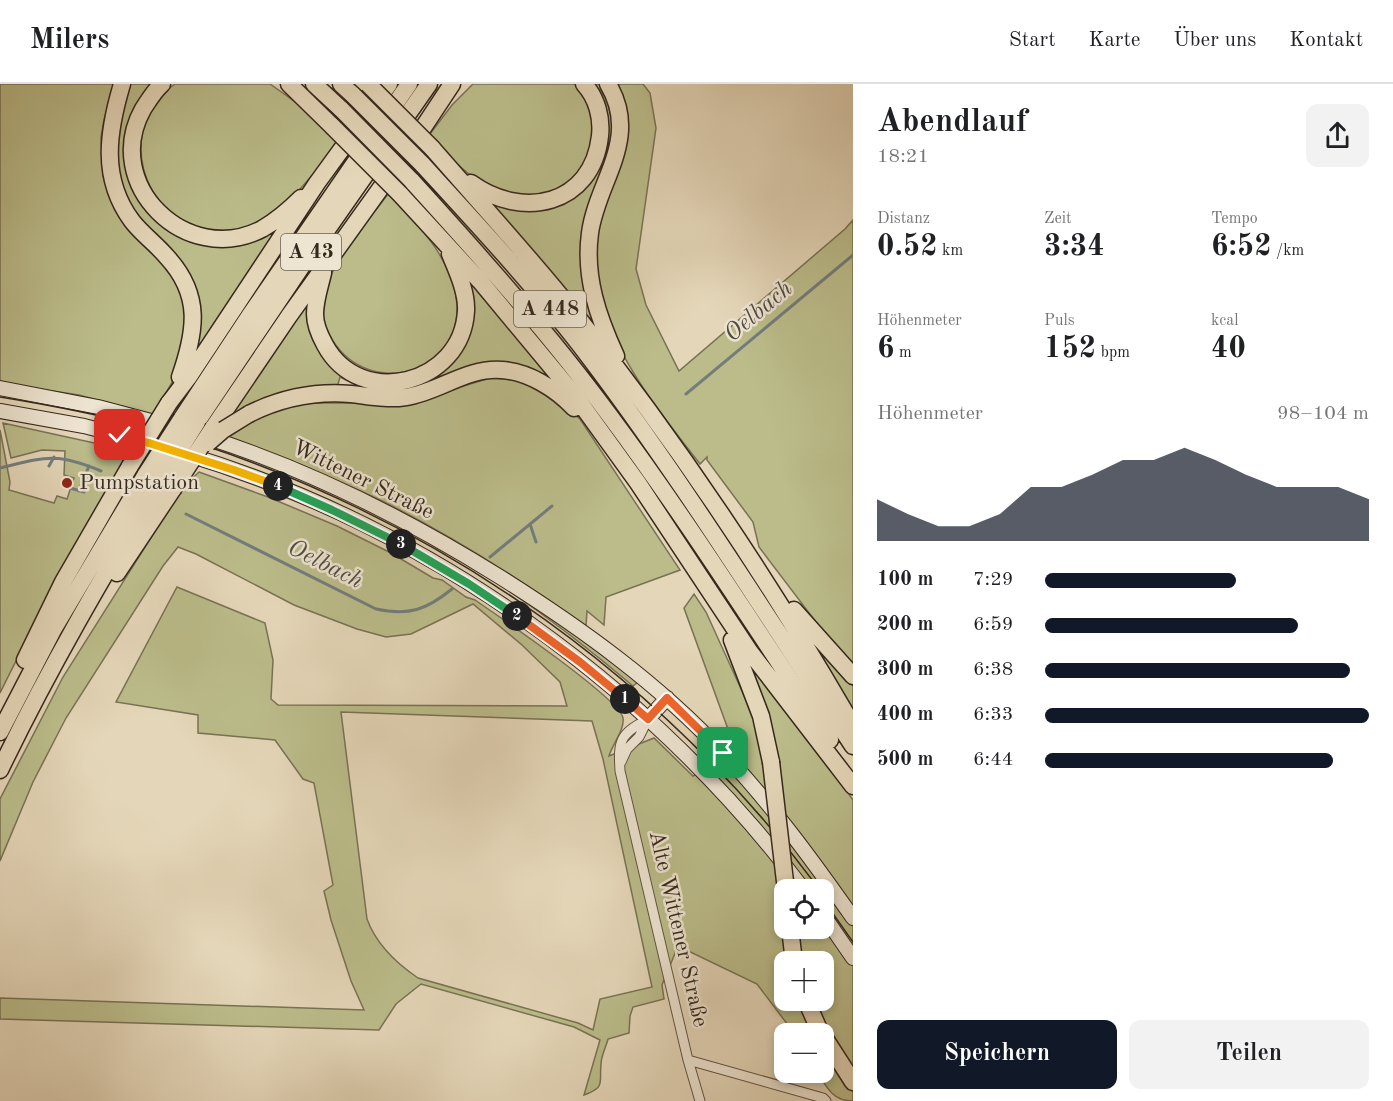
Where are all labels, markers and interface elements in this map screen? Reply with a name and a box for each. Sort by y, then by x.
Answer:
text: Milers [30,27,109,55]
text: Start [1009,30,1056,51]
text: Karte [1089,30,1140,51]
text: Über uns [1173,30,1256,51]
text: Kontakt [1289,30,1363,51]
button: share [1306,104,1369,167]
text: Abendlauf [877,106,1028,139]
text: 18:21 [877,147,929,167]
text: Distanz [877,211,930,227]
text: Zeit [1044,211,1072,227]
text: Tempo [1211,211,1258,227]
text: 0.52 [877,232,938,262]
text: 3:34 [1044,232,1105,262]
text: 6:52 [1211,232,1272,262]
road number: A 43 [281,234,341,270]
text: km [938,243,963,259]
text: /km [1272,243,1304,259]
water label: Oelbach [720,277,798,347]
road number: A 448 [514,291,586,327]
text: Höhenmeter [877,313,962,329]
text: Puls [1044,313,1075,329]
text: kcal [1211,313,1239,329]
text: 6 [877,334,894,364]
text: 152 [1044,334,1096,364]
text: 40 [1211,334,1246,364]
text: m [894,345,912,361]
text: bpm [1096,345,1130,361]
text: Höhenmeter [877,404,983,424]
text: 98–104 m [1277,404,1369,424]
pin [94,409,145,460]
icon: check [103,418,136,451]
street label: Wittener Straße [289,436,437,524]
pin: 4 [263,471,293,501]
place label: Pumpstation [79,472,199,494]
marker: Pumpstation [60,476,74,490]
text: 4 [273,478,283,494]
pin: 3 [386,529,416,559]
water label: Oelbach [284,536,366,594]
text: 3 [396,536,406,552]
text: 100 m [877,570,933,590]
text: 7:29 [973,570,1013,590]
pin: 2 [502,601,532,631]
text: 2 [512,608,522,624]
text: 200 m [877,615,933,635]
text: 6:59 [973,615,1013,635]
text: 300 m [877,660,933,680]
text: 6:38 [973,660,1013,680]
pin: 1 [610,684,640,714]
text: 1 [620,691,630,707]
text: 400 m [877,705,933,725]
text: 6:33 [973,705,1013,725]
pin [697,727,748,778]
icon: arrive [706,736,739,769]
text: 500 m [877,750,933,770]
text: 6:44 [973,750,1013,770]
street label: Alte Wittener Straße [645,829,711,1029]
map controls [774,879,834,1083]
button: locate [774,879,834,939]
button: + [774,951,834,1011]
button: Speichern [877,1020,1117,1089]
button: Teilen [1129,1020,1369,1089]
button: − [774,1023,834,1083]

